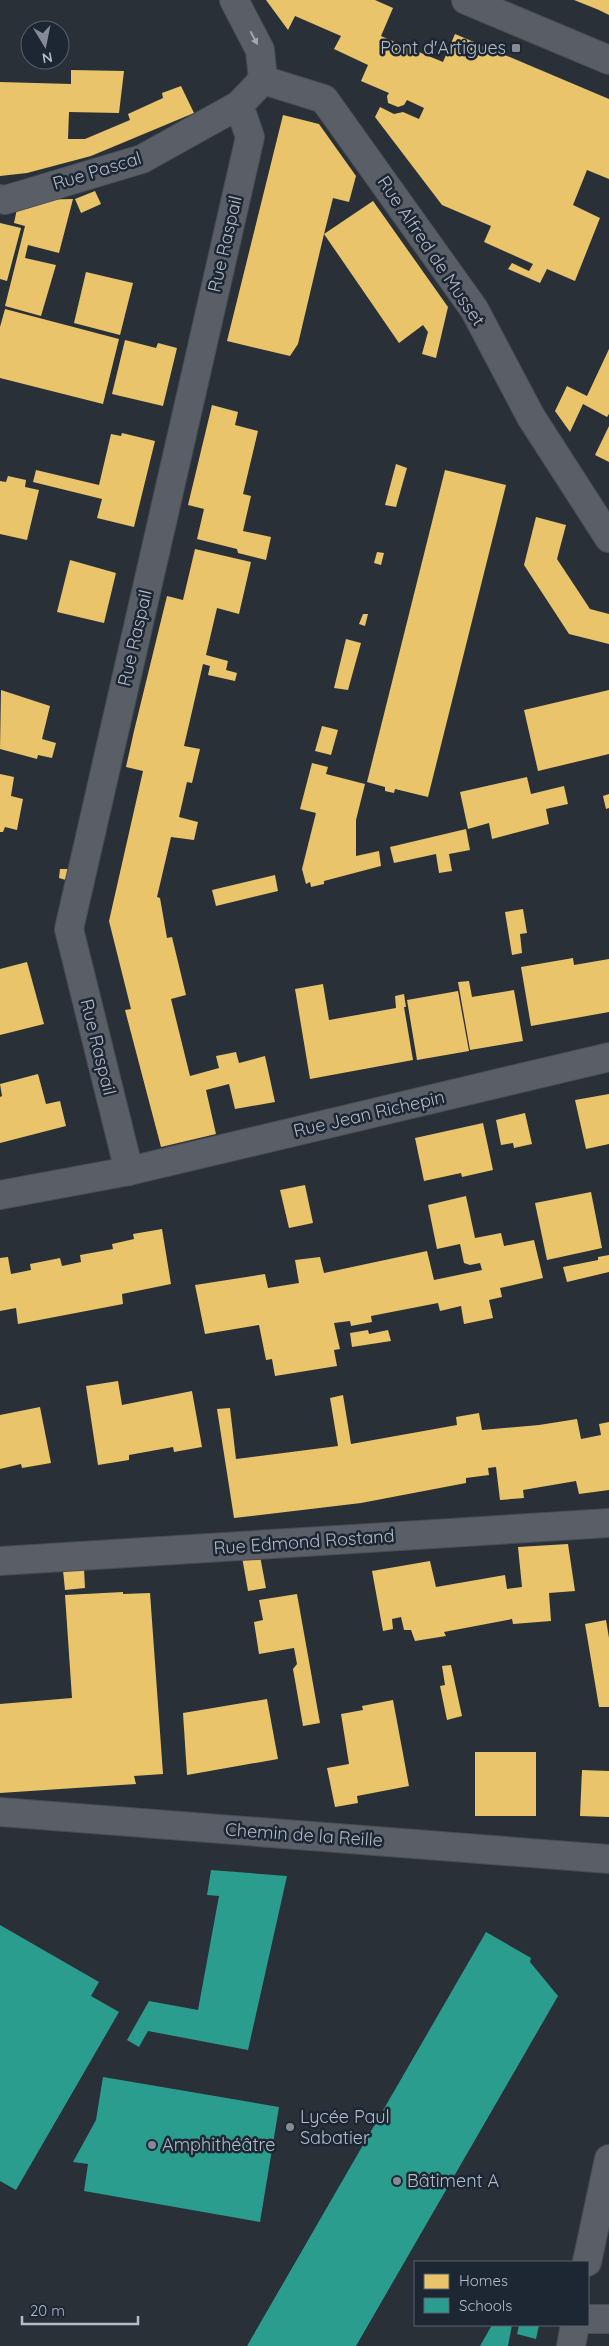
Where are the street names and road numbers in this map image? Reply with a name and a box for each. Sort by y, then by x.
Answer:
street label: Rue Pascal [50,146,144,195]
street label: Rue Alfred de Musset [373,171,490,330]
street label: Rue Raspail [202,193,247,294]
street label: Rue Raspail [112,587,157,688]
street label: Rue Raspail [75,996,122,1097]
street label: Rue Jean Richepin [291,1085,447,1142]
street label: Rue Edmond Rostand [213,1524,395,1559]
street label: Chemin de la Reille [224,1818,384,1851]

